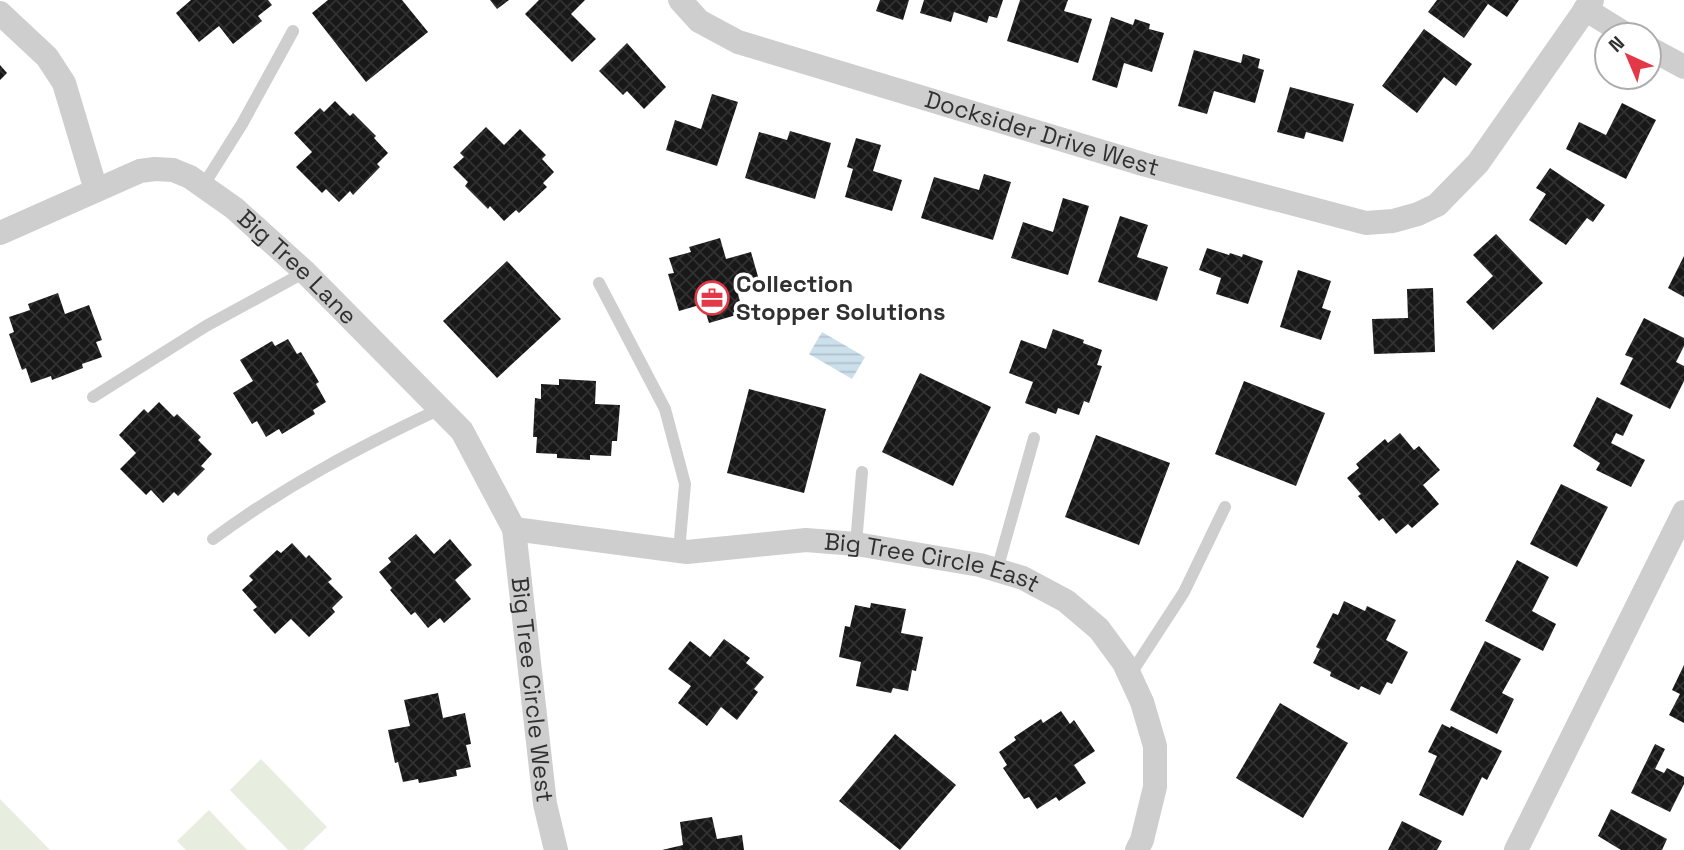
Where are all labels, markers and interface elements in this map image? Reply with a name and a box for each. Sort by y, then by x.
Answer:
north arrow [1593,21,1663,91]
text: N [1603,31,1630,58]
street label: Docksider Drive West [921,83,1162,183]
street label: Big Tree Lane [231,202,364,331]
place label: Collection Stopper Solutions [736,268,946,327]
office icon: Collection Stopper Solutions [693,279,731,317]
street label: Big Tree Circle East [823,525,1045,599]
street label: Big Tree Circle West [504,575,561,804]

